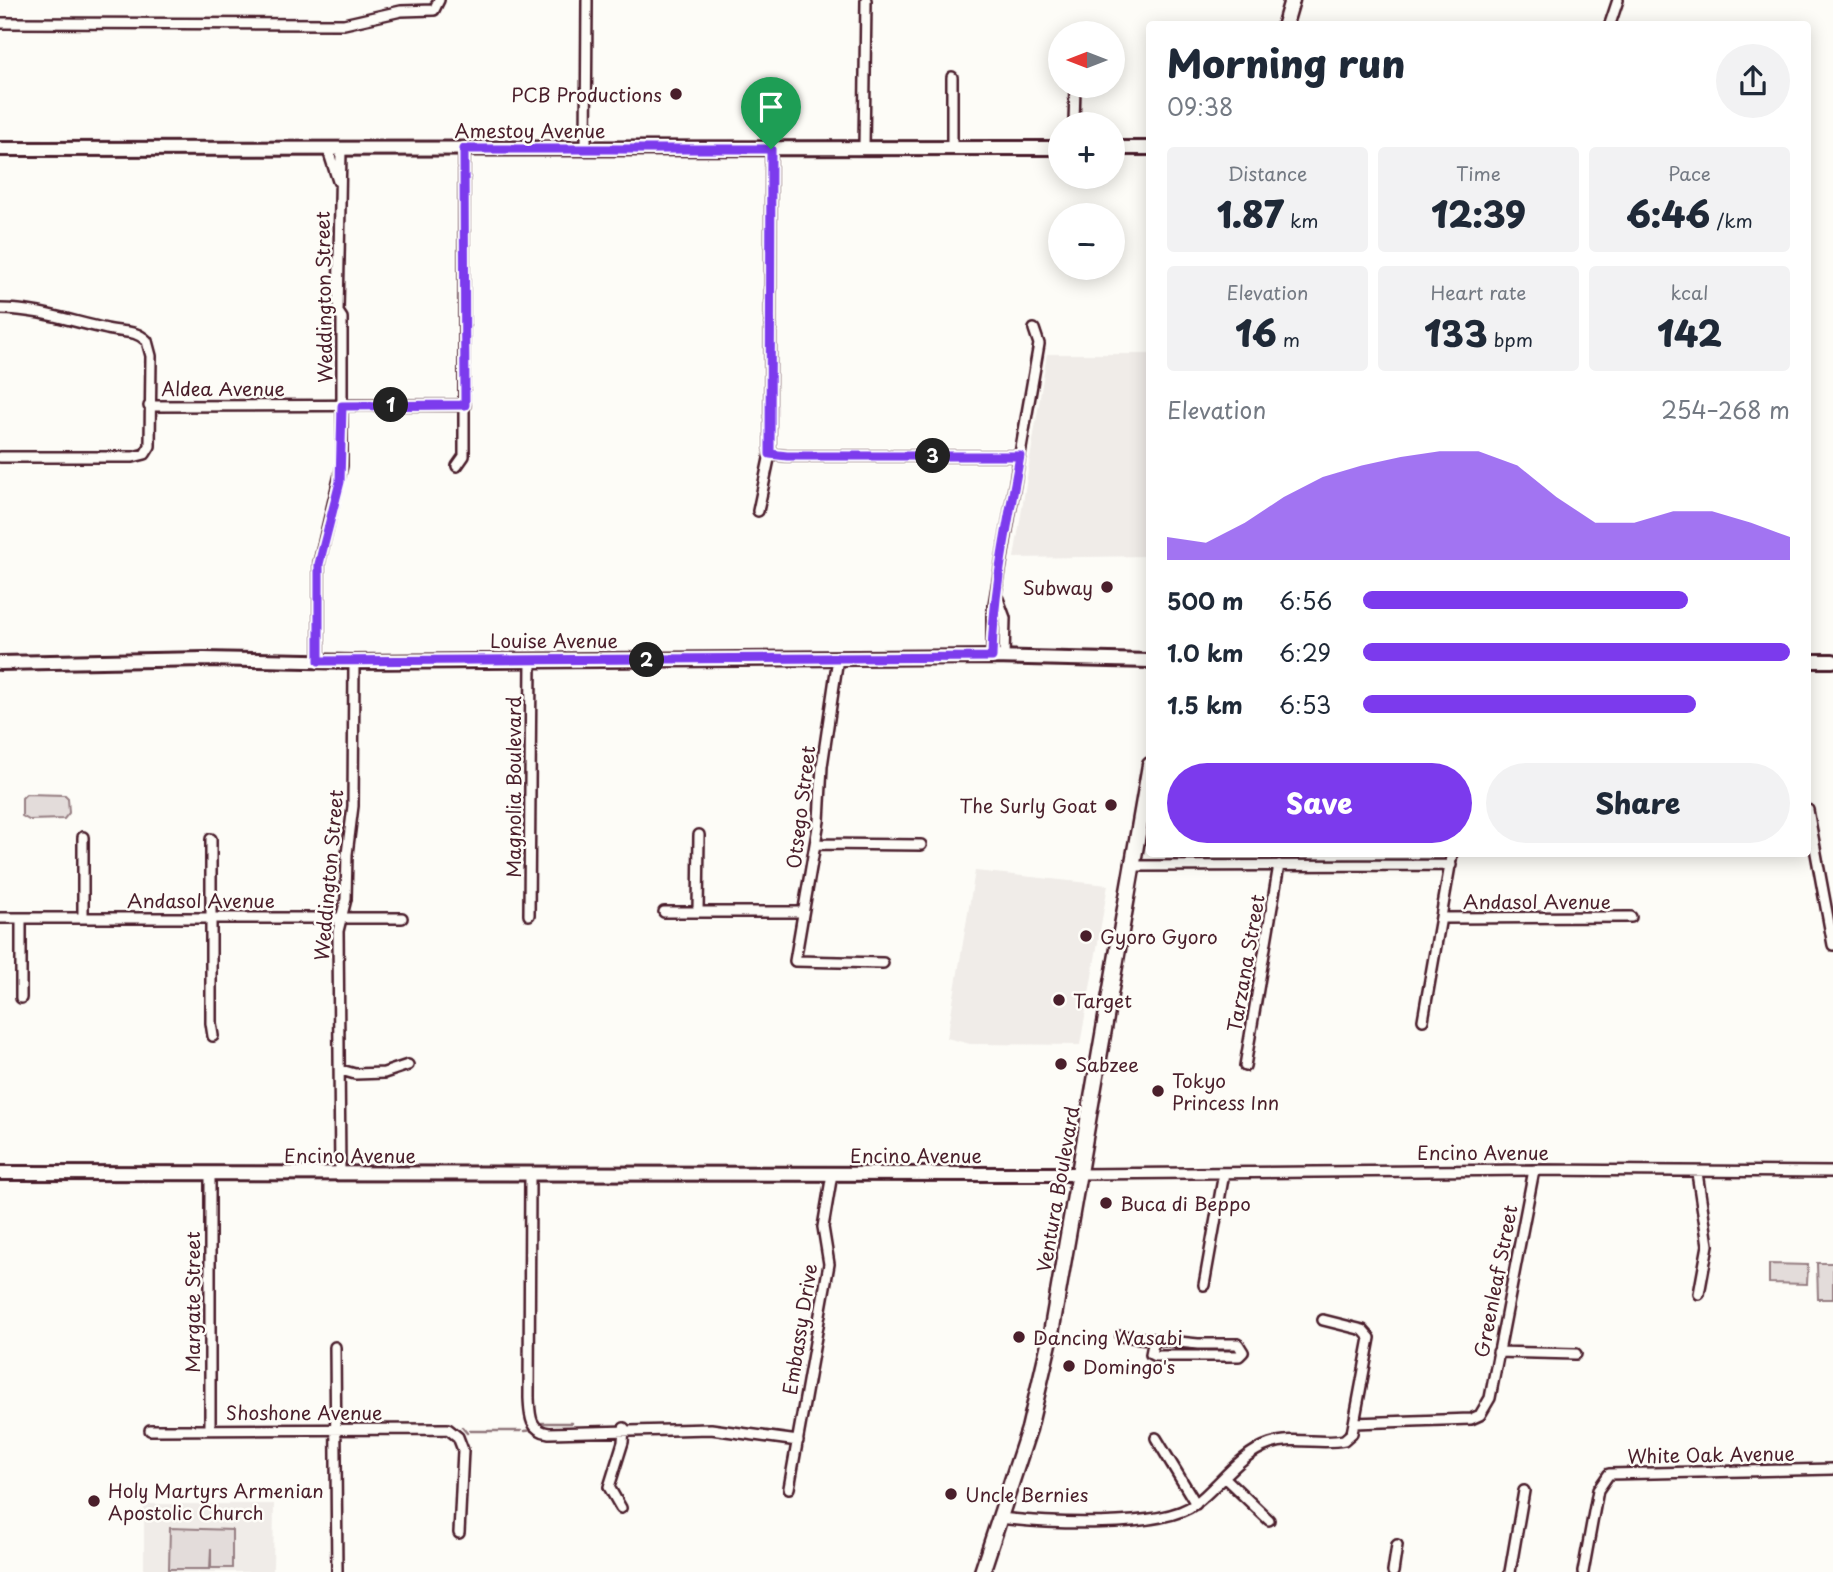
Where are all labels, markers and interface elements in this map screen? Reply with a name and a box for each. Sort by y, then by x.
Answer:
north arrow [1048,21,1125,98]
map controls [1048,21,1125,280]
text: Morning run [1167,34,1405,91]
button: share [1716,44,1790,118]
pin [741,77,801,149]
place label: PCB Productions [511,80,662,108]
marker: PCB Productions [668,86,684,102]
icon: arrive [752,88,790,126]
text: 09:38 [1167,89,1233,124]
button: + [1048,112,1125,189]
street label: Amestoy Avenue [455,116,605,144]
text: Distance [1228,159,1307,187]
text: Time [1456,159,1501,187]
text: Pace [1668,159,1711,187]
text: 1.87 [1216,187,1284,240]
text: 12:39 [1431,187,1526,240]
text: 6:46 [1626,187,1710,240]
button: − [1048,203,1125,280]
text: km [1284,206,1319,234]
text: /km [1710,206,1753,234]
street label: Weddington Street [307,211,338,383]
text: Elevation [1227,278,1308,306]
text: Heart rate [1431,278,1526,306]
text: kcal [1671,278,1708,306]
text: 16 [1235,306,1277,359]
text: 133 [1424,306,1488,359]
text: 142 [1657,306,1722,359]
text: m [1277,325,1300,353]
text: bpm [1488,325,1533,353]
street label: Aldea Avenue [161,374,285,402]
pin: 1 [374,388,408,422]
text: 1 [386,390,395,418]
text: Elevation [1167,392,1266,427]
text: 254–268 m [1661,392,1790,427]
pin: 3 [916,438,950,474]
text: 3 [926,441,939,469]
place label: Subway [1022,573,1093,601]
marker: Subway [1099,579,1115,595]
text: 500 m [1167,583,1244,618]
text: 6:56 [1279,583,1332,618]
street label: Louise Avenue [490,626,618,654]
text: 1.0 km [1167,635,1244,670]
text: 6:29 [1279,635,1331,670]
pin: 2 [630,642,664,678]
text: 2 [640,645,653,673]
text: 1.5 km [1167,687,1243,722]
text: 6:53 [1279,687,1331,722]
street label: Magnolia Boulevard [499,696,527,878]
street label: Otsego Street [779,744,821,870]
button: Save [1167,763,1472,843]
button: Share [1486,763,1790,843]
street label: Weddington Street [307,788,349,962]
place label: The Surly Goat [960,791,1097,819]
marker: The Surly Goat [1103,797,1119,813]
street label: Andasol Avenue [127,886,275,914]
street label: Andasol Avenue [1463,887,1611,915]
street label: Tarzana Street [1219,892,1271,1034]
place label: Gyoro Gyoro [1100,922,1218,950]
marker: Gyoro Gyoro [1078,928,1094,944]
place label: Target [1073,986,1132,1014]
marker: Target [1051,992,1067,1008]
place label: Sabzee [1075,1050,1139,1078]
marker: Sabzee [1053,1056,1069,1072]
place label: Tokyo Princess Inn [1172,1066,1279,1116]
marker: Tokyo Princess Inn [1150,1083,1166,1099]
street label: Ventura Boulevard [1029,1103,1085,1274]
street label: Encino Avenue [1417,1138,1549,1166]
street label: Encino Avenue [284,1141,416,1169]
street label: Encino Avenue [850,1141,982,1169]
place label: Buca di Beppo [1120,1189,1251,1217]
marker: Buca di Beppo [1098,1195,1114,1211]
street label: Greenleaf Street [1467,1202,1524,1360]
street label: Margate Street [178,1231,206,1373]
street label: Embassy Drive [775,1261,823,1397]
place label: Dancing Wasabi [1033,1323,1183,1351]
marker: Dancing Wasabi [1011,1329,1027,1345]
place label: Domingo's [1083,1352,1175,1380]
marker: Domingo's [1061,1358,1077,1374]
street label: Shoshone Avenue [226,1398,382,1426]
street label: White Oak Avenue [1627,1439,1795,1469]
place label: Holy Martyrs Armenian Apostolic Church [108,1476,324,1526]
place label: Uncle Bernies [965,1480,1088,1508]
marker: Uncle Bernies [943,1486,959,1502]
marker: Holy Martyrs Armenian Apostolic Church [86,1493,102,1509]

